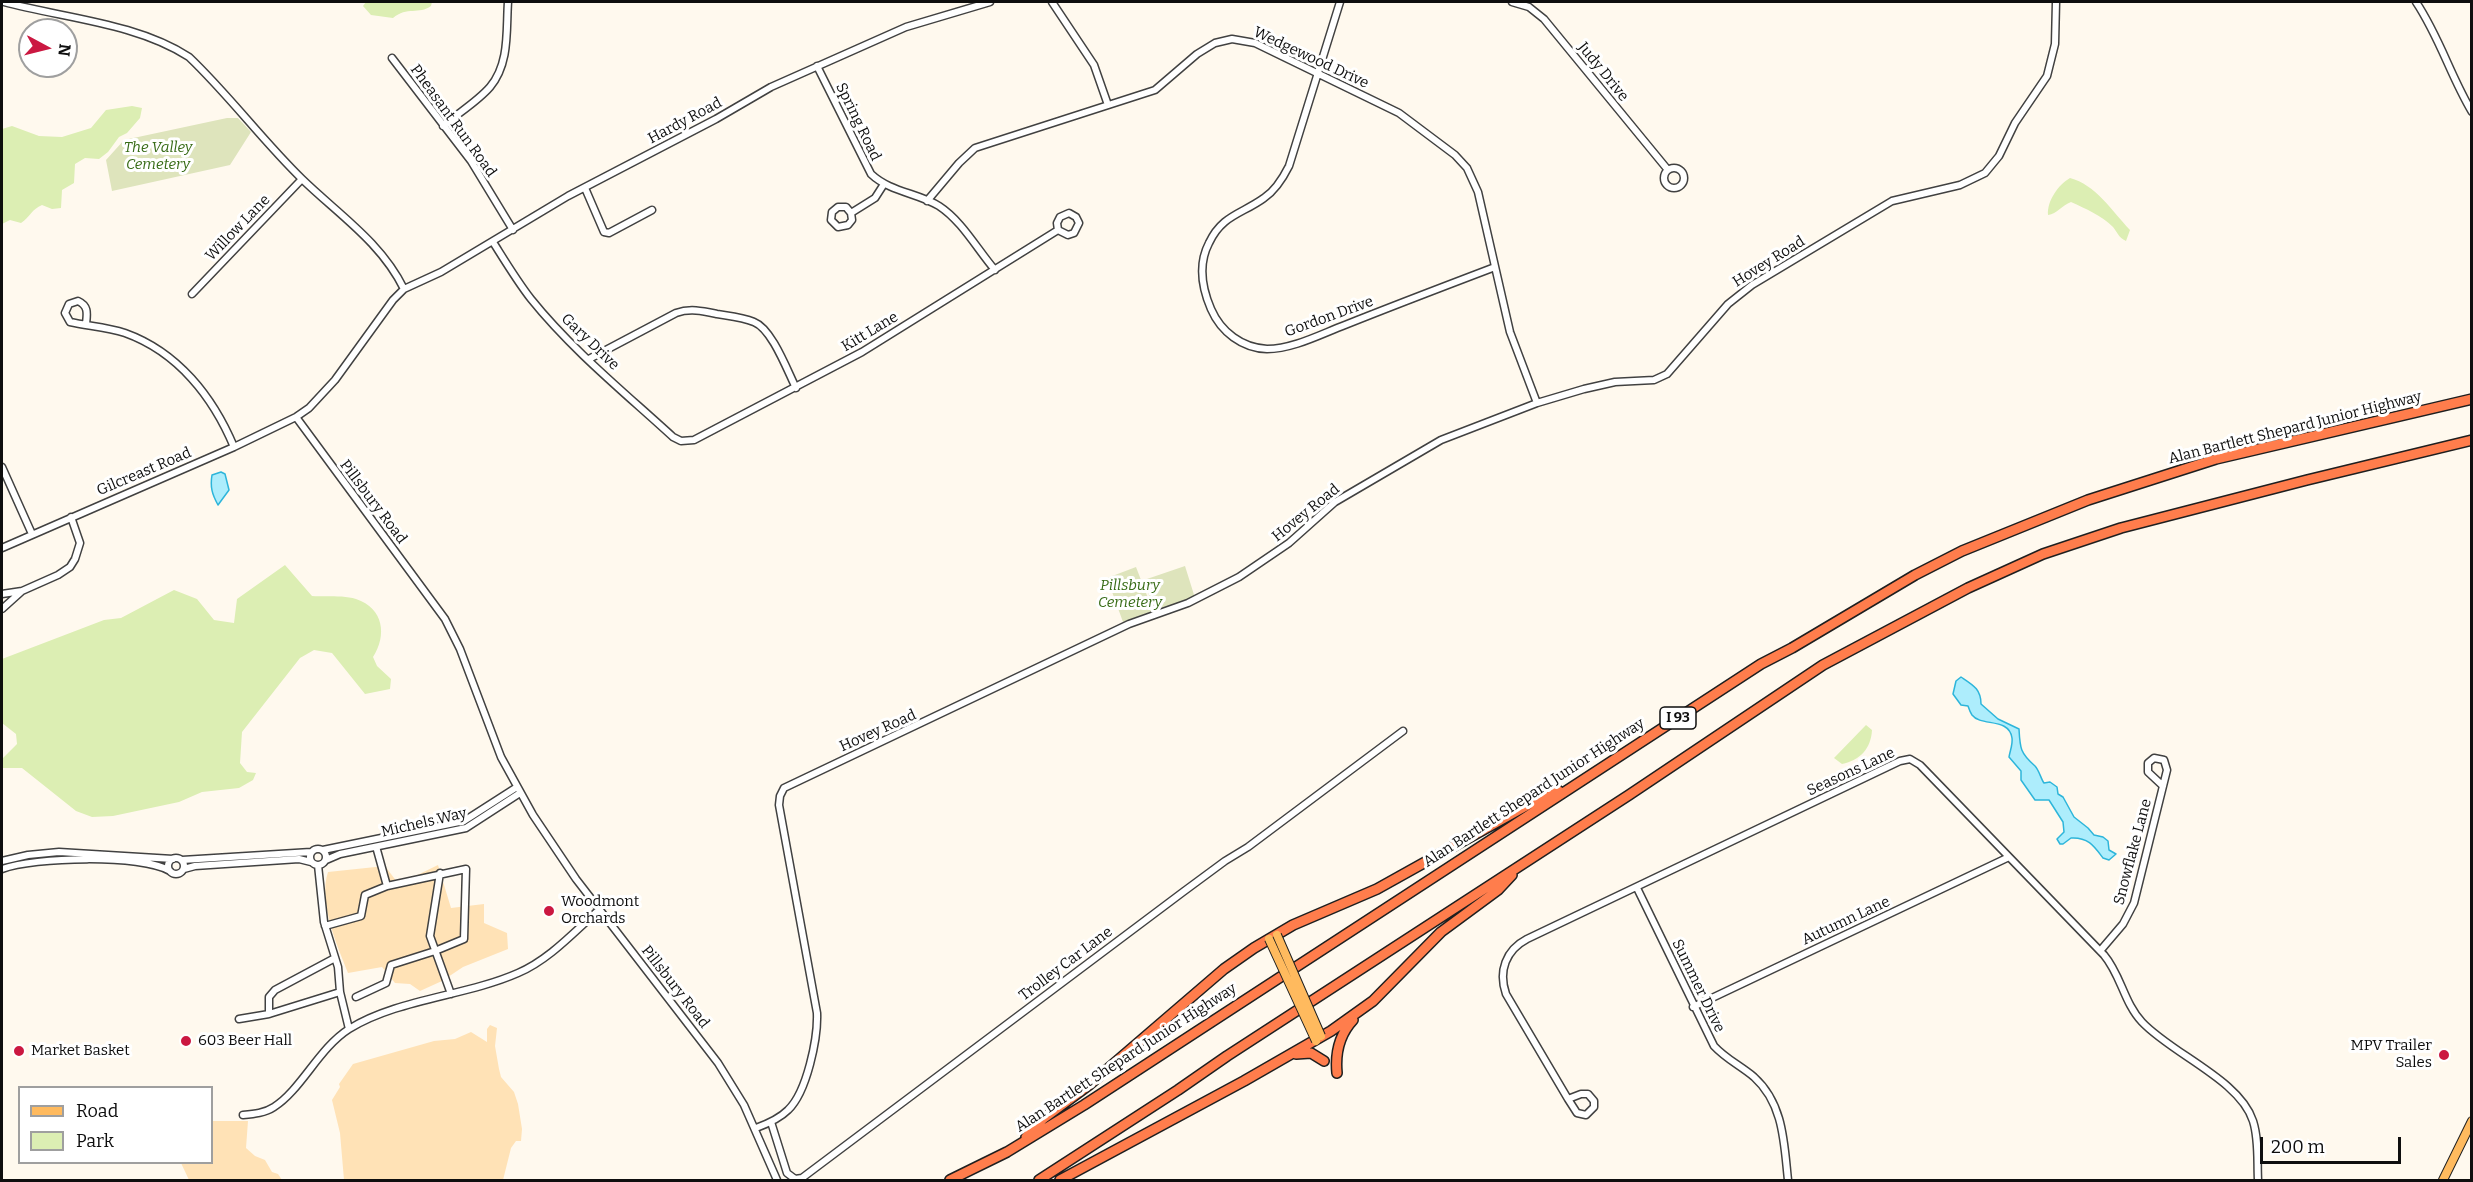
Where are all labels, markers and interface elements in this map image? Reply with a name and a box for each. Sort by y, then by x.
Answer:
north arrow [18,18,78,78]
street label: Wedgewood Drive [1250,23,1372,93]
street label: Judy Drive [1574,39,1632,105]
text: N [54,43,75,57]
street label: Pheasant Run Road [406,61,500,181]
street label: Spring Road [831,80,885,164]
street label: Hardy Road [645,94,725,148]
park label: The Valley Cemetery [124,139,192,174]
street label: Willow Lane [202,191,274,265]
street label: Hovey Road [1730,233,1808,291]
street label: Gordon Drive [1282,293,1376,341]
street label: Kitt Lane [838,308,902,356]
street label: Gary Drive [557,310,623,374]
street label: Alan Bartlett Shepard Junior Highway [2167,388,2423,468]
street label: Gilcreast Road [94,444,194,500]
street label: Pillsbury Road [336,457,410,547]
street label: Hovey Road [1269,480,1343,546]
park label: Pillsbury Cemetery [1098,577,1162,612]
street label: Hovey Road [837,706,919,756]
road number: I 93 [1660,707,1696,729]
street label: Alan Bartlett Shepard Junior Highway [1420,715,1648,871]
street label: Seasons Lane [1804,744,1898,800]
street label: Snowflake Lane [2110,797,2156,907]
street label: Michels Way [380,804,468,842]
place label: Woodmont Orchards [561,893,639,928]
street label: Autumn Lane [1799,893,1893,949]
marker: Woodmont Orchards [542,904,556,918]
street label: Trolley Car Lane [1016,923,1116,1005]
street label: Summer Drive [1668,936,1728,1036]
street label: Pillsbury Road [637,942,713,1032]
street label: Alan Bartlett Shepard Junior Highway [1012,980,1240,1136]
place label: 603 Beer Hall [198,1032,292,1050]
marker: 603 Beer Hall [179,1034,193,1048]
place label: MPV Trailer Sales [2350,1037,2432,1072]
place label: Market Basket [31,1042,130,1060]
marker: Market Basket [12,1044,26,1058]
marker: MPV Trailer Sales [2437,1048,2451,1062]
legend [18,1086,213,1164]
text: Road [76,1100,118,1122]
scale bar [2263,1125,2404,1163]
text: Park [76,1130,114,1152]
text: 200 m [2271,1136,2325,1158]

